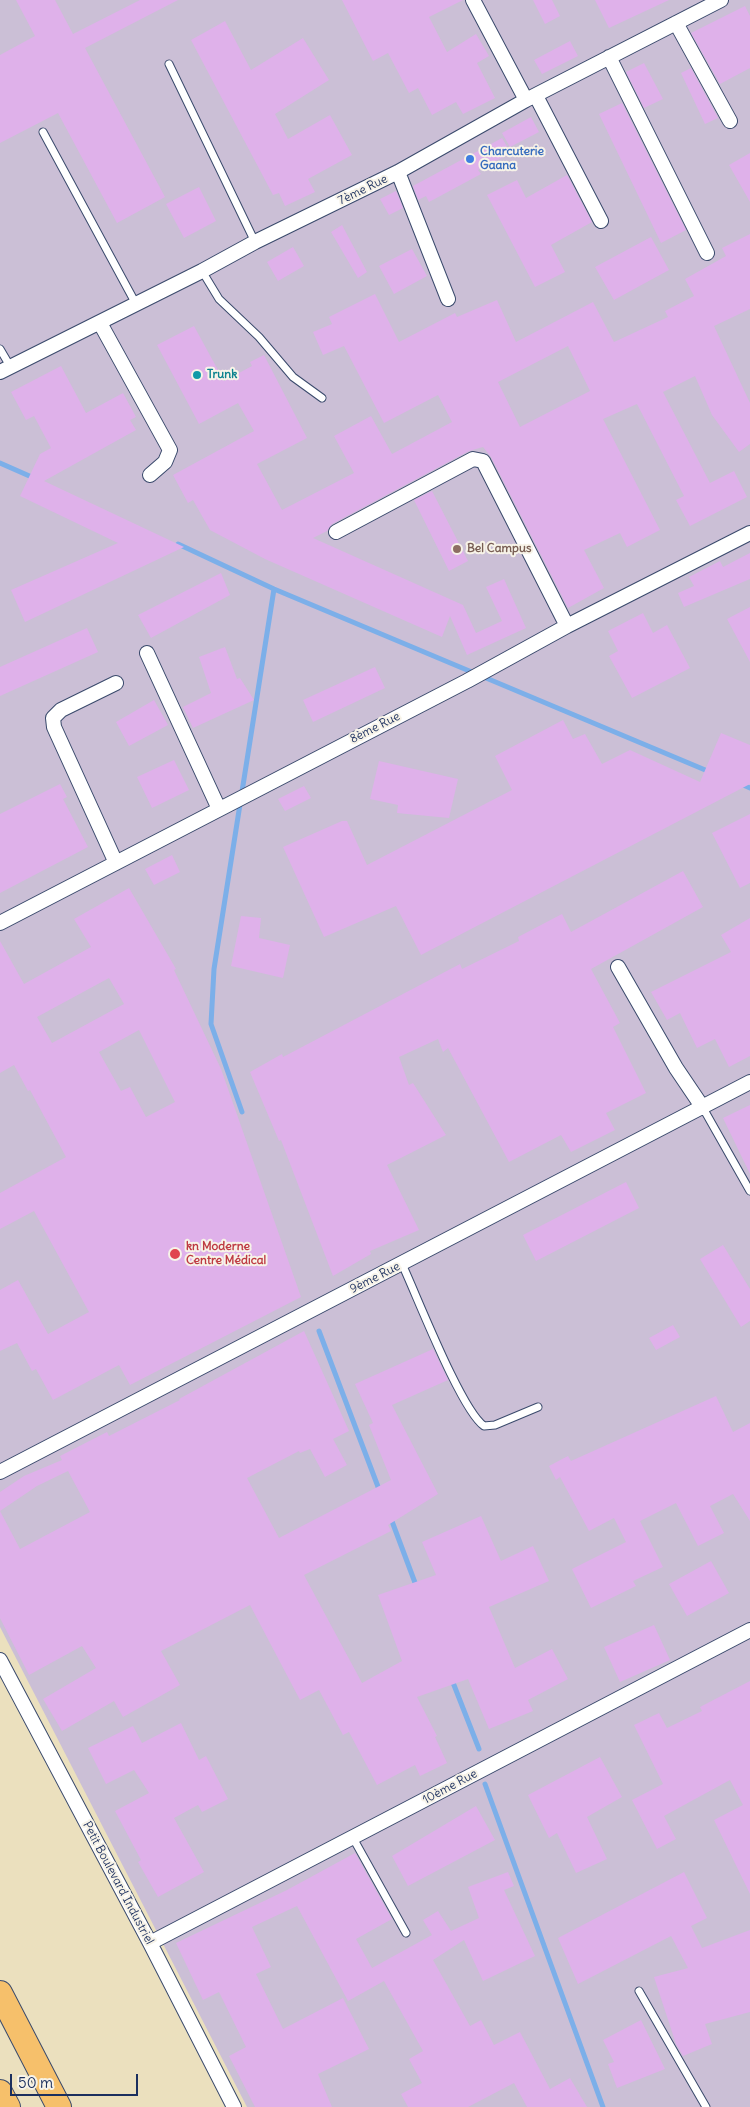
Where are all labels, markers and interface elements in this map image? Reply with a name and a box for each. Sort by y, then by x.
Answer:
place label: Charcuterie Gaana [480,145,544,173]
marker: Charcuterie Gaana [464,153,476,165]
street label: 7ème Rue [336,172,390,208]
place label: Trunk [207,368,237,382]
marker: Trunk [191,369,203,381]
place label: Bel Campus [467,542,531,556]
marker: Bel Campus [451,543,463,555]
street label: 8ème Rue [348,709,402,747]
place label: kn Moderne Centre Médical [186,1240,266,1268]
marker: kn Moderne Centre Médical [168,1247,182,1261]
street label: 9ème Rue [348,1259,402,1297]
street label: 10ème Rue [420,1767,480,1807]
street label: Petit Boulevard Industriel [79,1819,157,1947]
scale bar [12,2064,140,2096]
text: 50 m [18,2073,53,2092]

